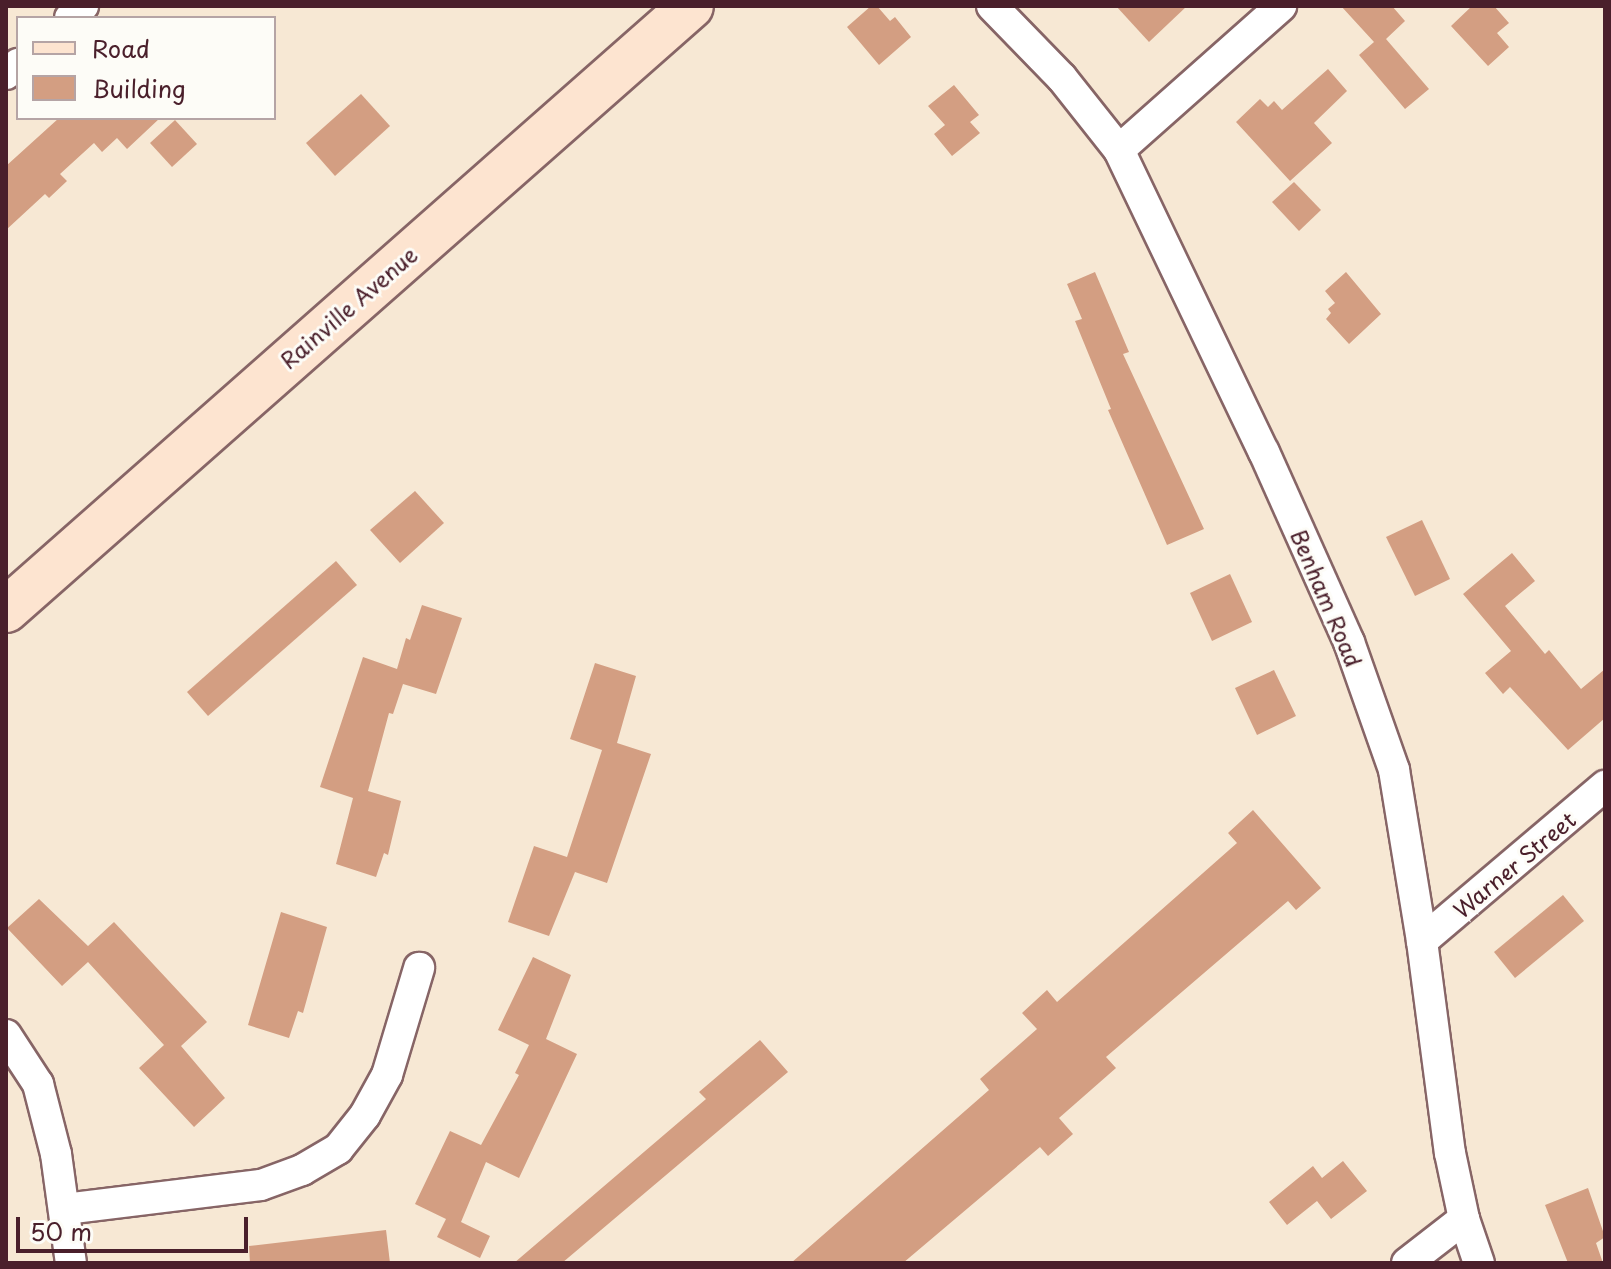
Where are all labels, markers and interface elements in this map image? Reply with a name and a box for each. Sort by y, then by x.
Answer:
legend [16,16,276,120]
text: Road [92,30,150,66]
text: Building [92,70,186,106]
street label: Rainville Avenue [274,240,422,374]
street label: Benham Road [1286,525,1368,671]
street label: Warner Street [1447,805,1581,923]
scale bar [20,1201,252,1251]
text: 50 m [30,1213,92,1249]

